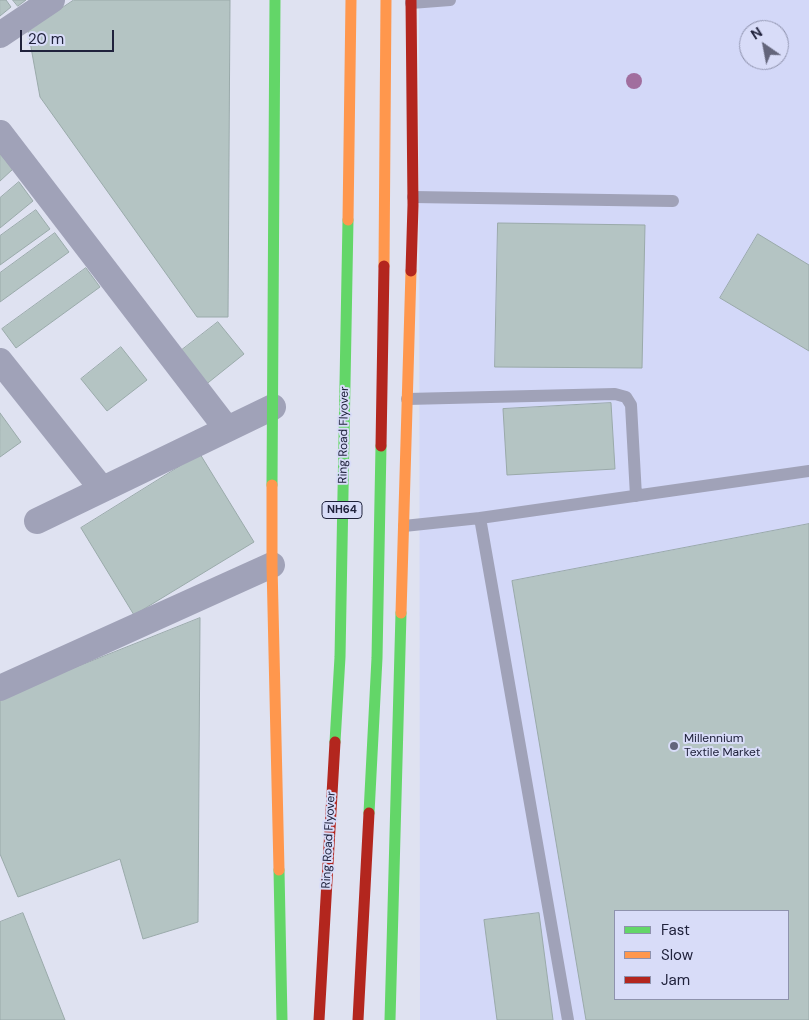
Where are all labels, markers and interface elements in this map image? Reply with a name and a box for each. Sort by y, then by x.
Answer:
scale bar [22,20,116,52]
north arrow [739,20,789,70]
text: N [747,23,766,44]
text: 20 m [28,29,64,49]
street label: Ring Road Flyover [336,386,352,484]
road number: NH64 [322,502,362,518]
place label: Millennium Textile Market [684,732,760,760]
marker: Millennium Textile Market [668,740,680,752]
street label: Ring Road Flyover [319,791,339,889]
legend [614,910,789,1000]
text: Fast [661,920,690,940]
text: Slow [661,945,693,965]
text: Jam [661,970,690,990]

